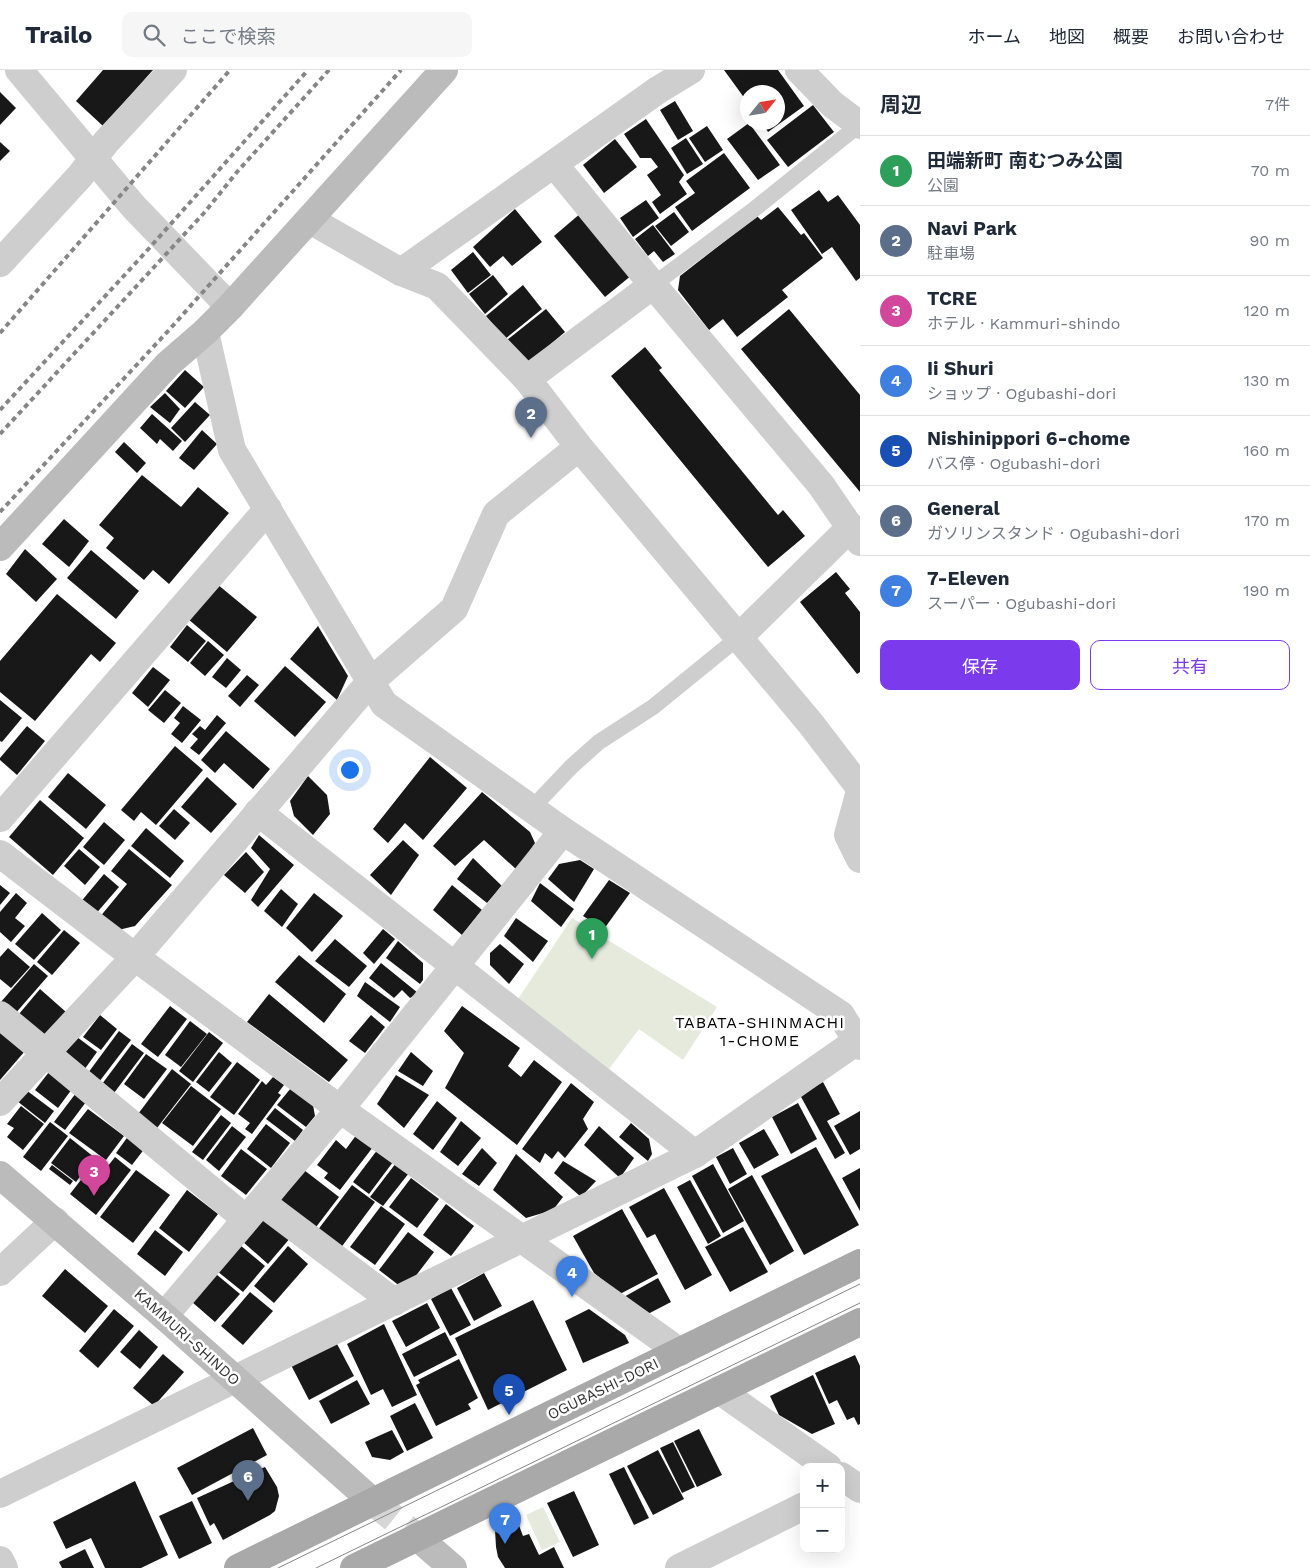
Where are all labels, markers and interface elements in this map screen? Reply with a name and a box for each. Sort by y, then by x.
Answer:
search box [122,12,472,57]
text: Trailo [25,21,92,49]
icon: search [140,21,168,49]
text: ここで検索 [180,25,275,48]
text: ホーム [968,26,1021,47]
text: 地図 [1049,26,1085,47]
text: 概要 [1113,26,1149,47]
text: お問い合わせ [1177,26,1285,47]
north arrow [740,85,785,130]
text: 周辺 [880,92,922,117]
text: 7件 [1265,95,1290,114]
text: 田端新町 南むつみ公園 [927,149,1122,172]
text: 1 [893,161,899,180]
text: 70 m [1251,161,1290,180]
text: 公園 [927,176,959,195]
text: Navi Park [927,217,1017,240]
text: 2 [891,231,901,250]
text: 90 m [1249,231,1290,250]
text: 駐車場 [927,244,975,263]
text: TCRE [927,287,977,310]
text: 3 [891,301,901,320]
text: 120 m [1244,301,1290,320]
text: ホテル · Kammuri-shindo [927,314,1120,333]
text: Ii Shuri [927,357,994,380]
text: 4 [891,371,901,390]
text: 130 m [1244,371,1290,390]
text: ショップ · Ogubashi-dori [927,384,1116,403]
pin: 2 [515,397,547,438]
text: Nishinippori 6-chome [927,427,1130,450]
text: 5 [891,441,901,460]
text: 160 m [1243,441,1290,460]
text: バス停 · Ogubashi-dori [927,454,1100,473]
text: General [927,497,1000,520]
text: 6 [891,511,901,530]
text: 170 m [1244,511,1290,530]
text: ガソリンスタンド · Ogubashi-dori [927,524,1180,543]
text: 7-Eleven [927,567,1010,590]
text: 7 [891,581,901,600]
text: 190 m [1243,581,1290,600]
text: スーパー · Ogubashi-dori [927,594,1116,613]
button: 保存 [880,640,1080,690]
button: 共有 [1090,640,1290,690]
your location [337,757,363,783]
pin: 1 [576,918,608,959]
district label: TABATA-SHINMACHI 1-CHOME [675,1013,845,1050]
pin: 3 [78,1155,110,1196]
pin: 4 [556,1256,588,1297]
street label: KAMMURI-SHINDO [131,1285,243,1389]
street label: OGUBASHI-DORI [545,1354,661,1424]
pin: 5 [493,1374,525,1415]
pin: 6 [232,1460,264,1501]
map controls [800,1463,845,1553]
button: + [800,1463,845,1508]
pin: 7 [489,1503,521,1544]
button: − [800,1508,845,1553]

